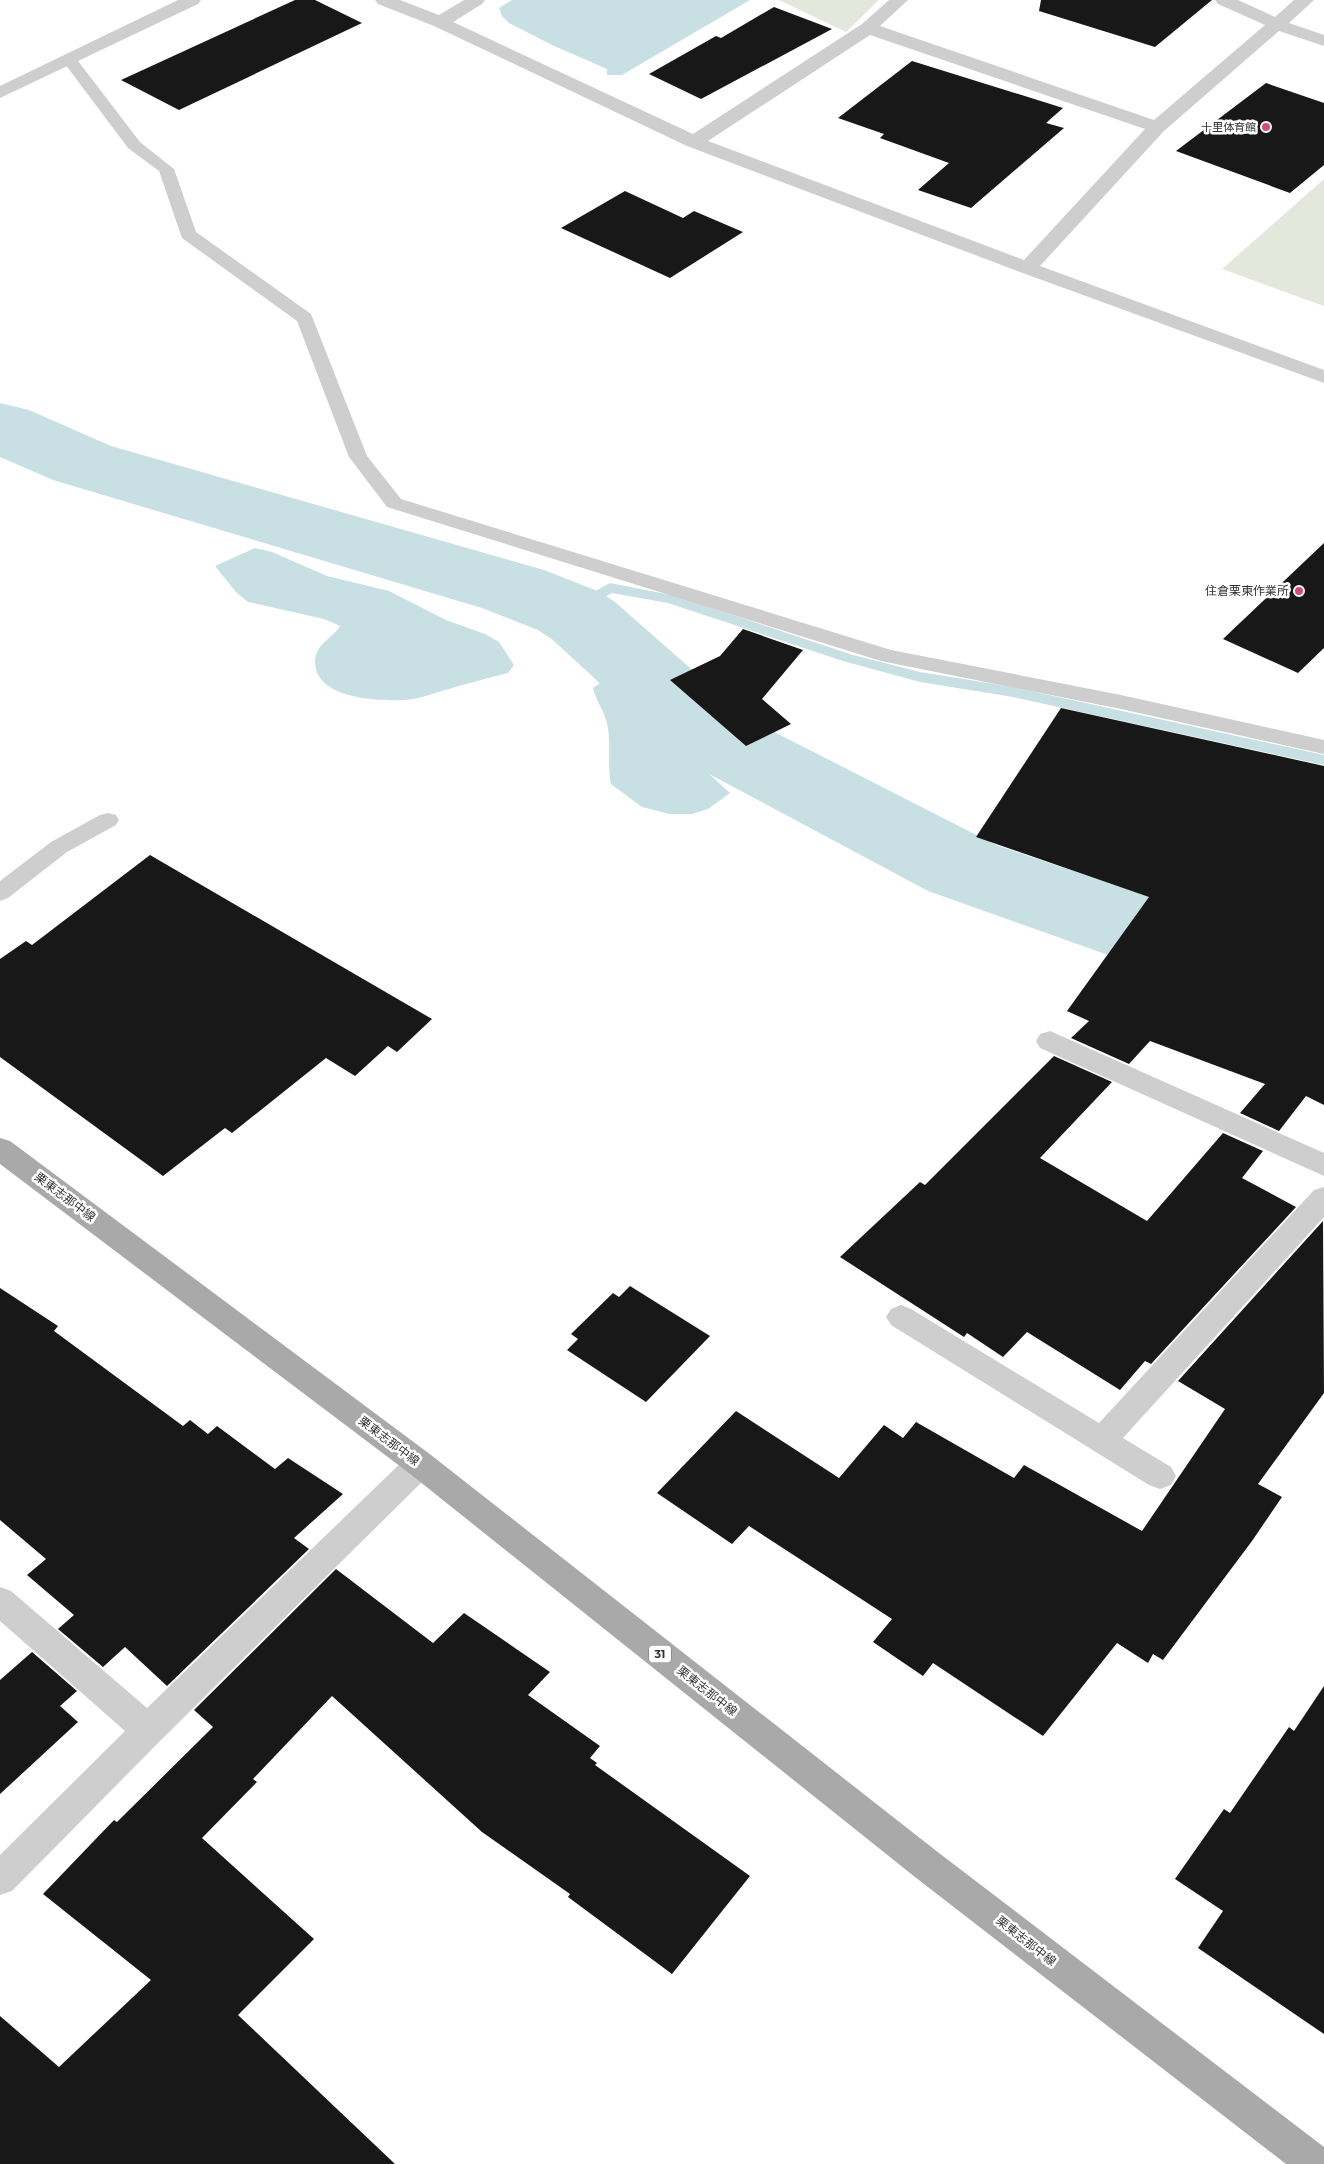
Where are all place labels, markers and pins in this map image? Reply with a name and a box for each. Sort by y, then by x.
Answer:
place label: 十里体育館 [1201,120,1256,134]
marker: 十里体育館 [1260,121,1272,133]
place label: 住倉栗東作業所 [1205,583,1289,598]
marker: 住倉栗東作業所 [1293,585,1305,597]

